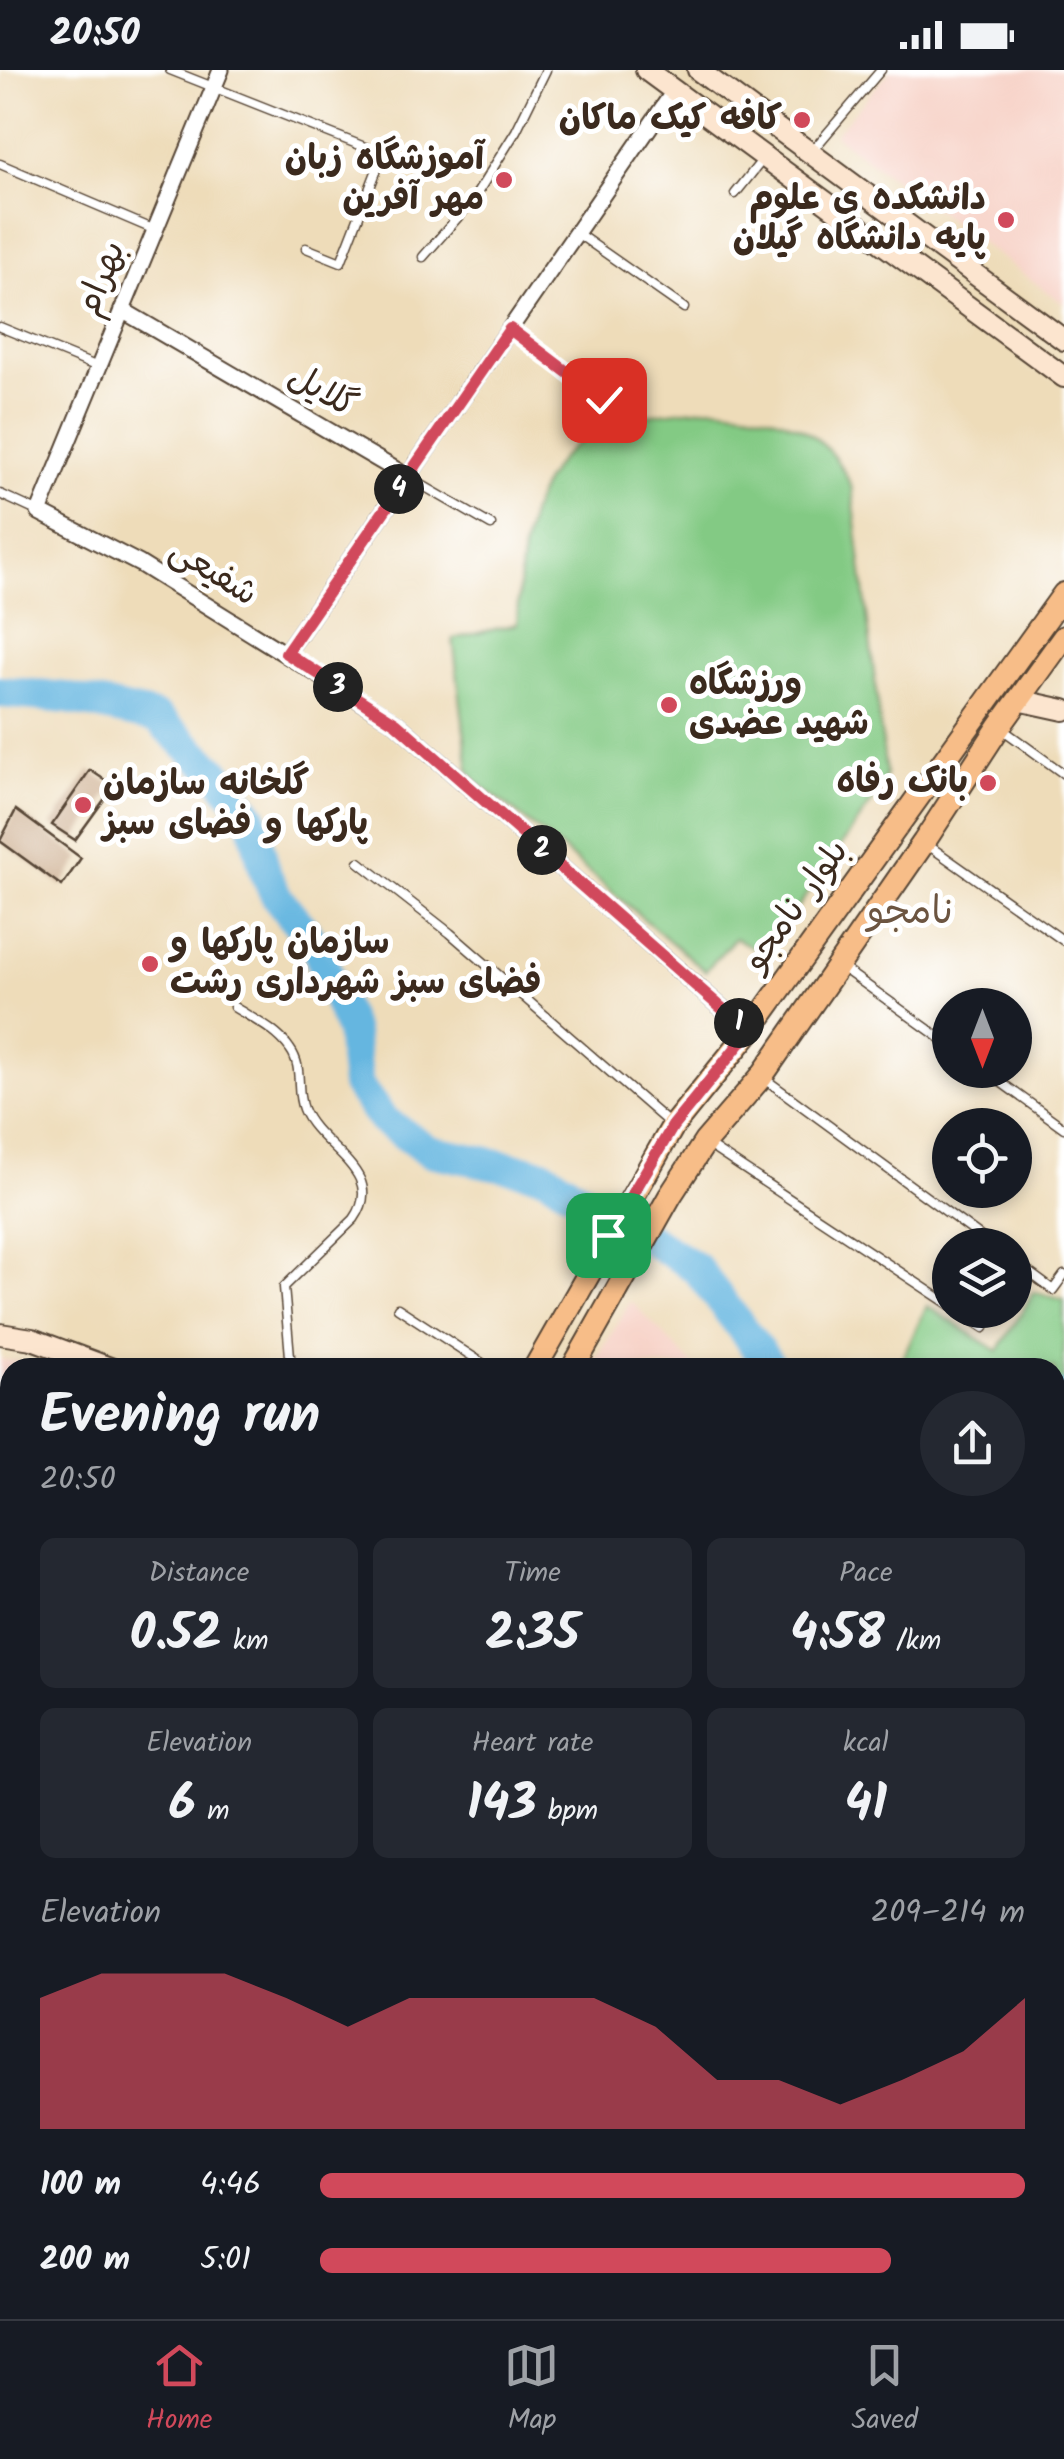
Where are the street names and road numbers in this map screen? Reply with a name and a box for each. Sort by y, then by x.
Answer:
street label: بهرام [62,233,142,325]
street label: گلایل [277,350,367,434]
street label: شفیعی [158,524,268,622]
street label: بلوار نامجو [728,828,864,986]

